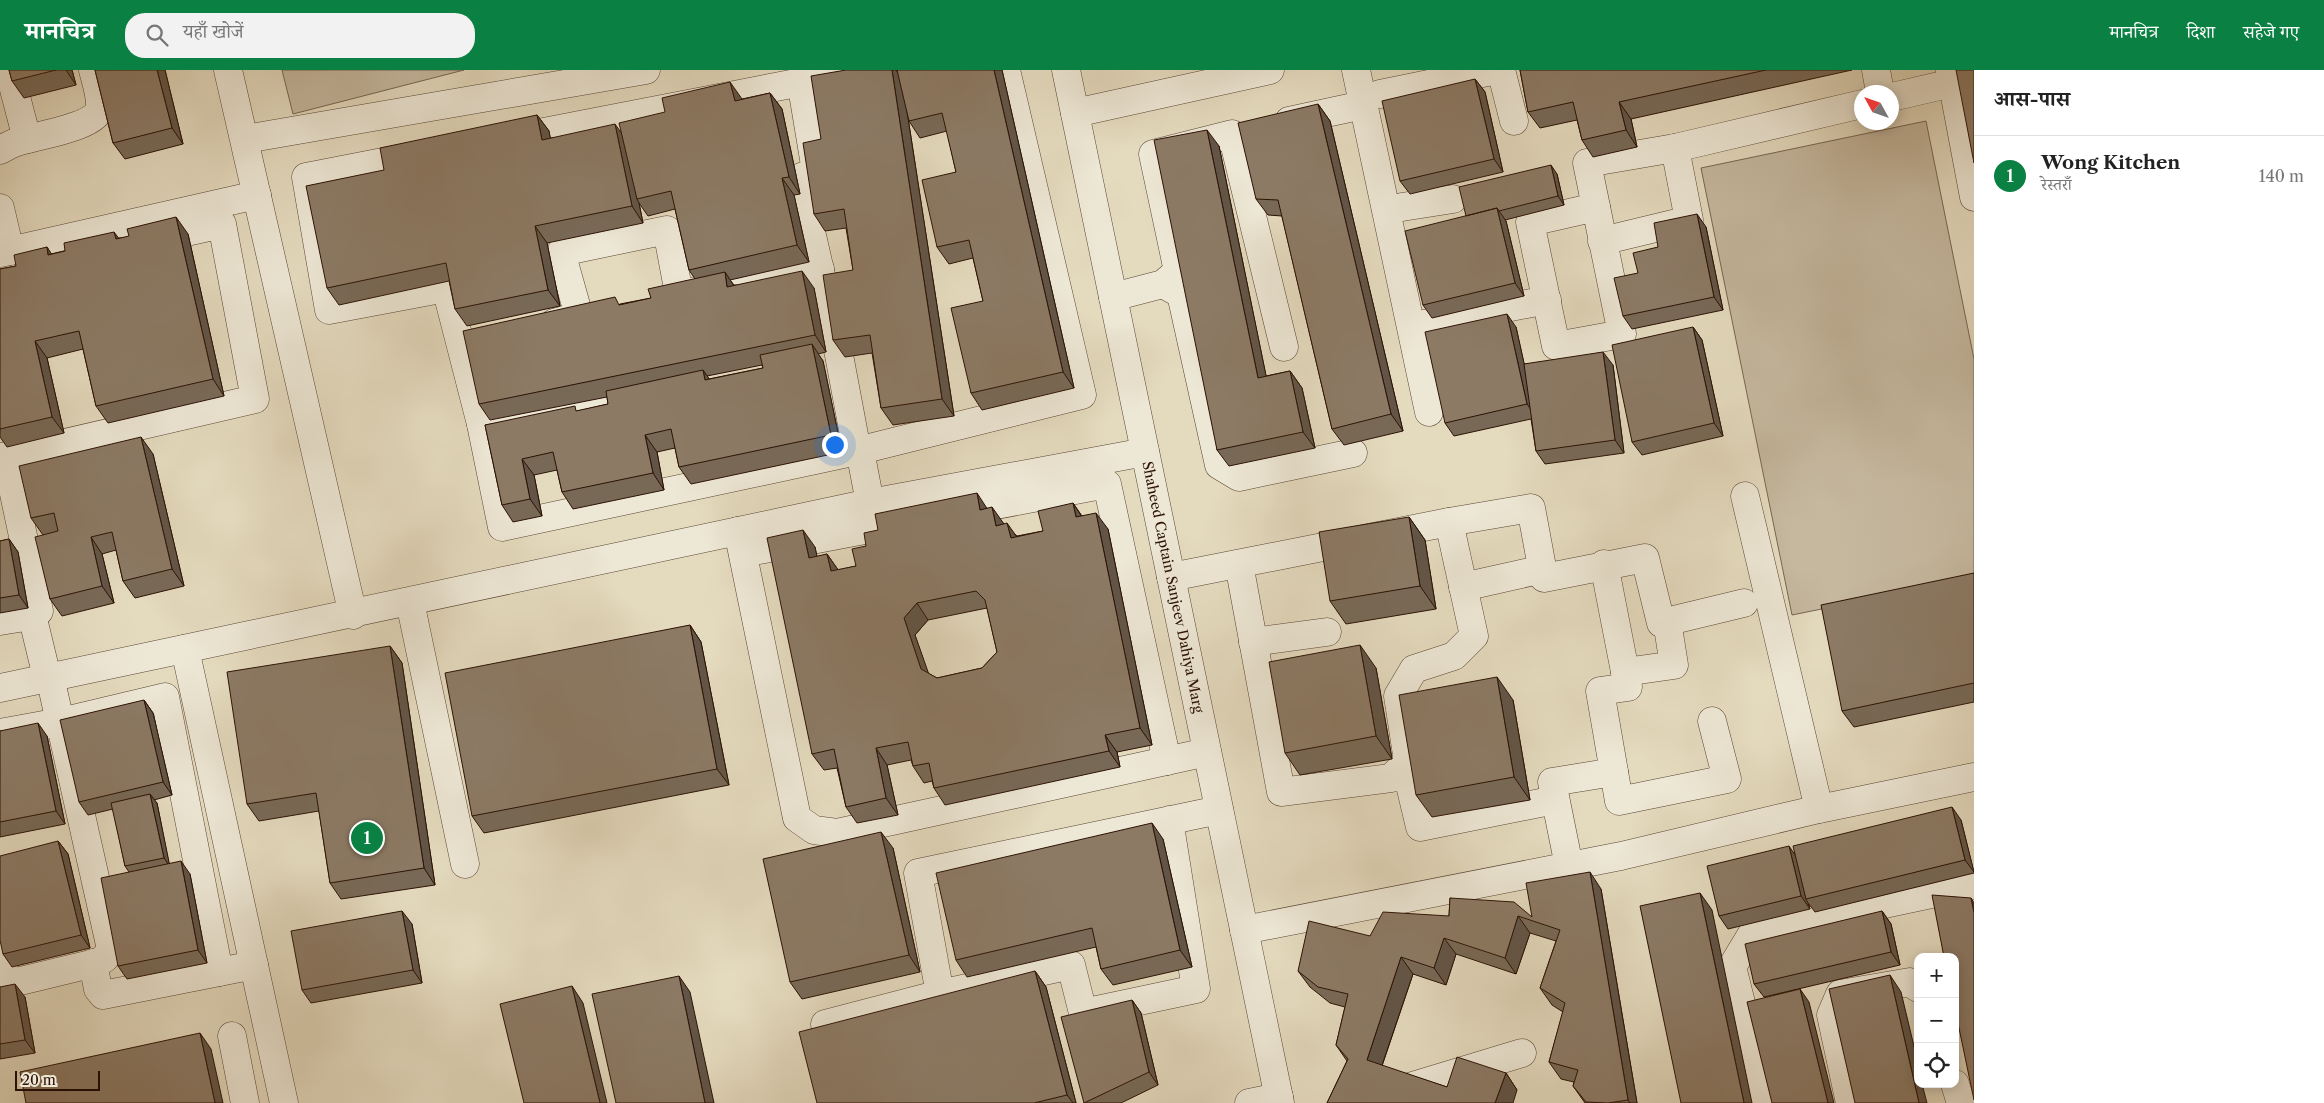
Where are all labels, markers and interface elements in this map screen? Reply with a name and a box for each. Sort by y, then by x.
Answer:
search box [125,13,475,58]
text: मानचित्र [25,16,95,45]
text: यहाँ खोजें [183,20,244,43]
icon: search [143,21,171,49]
text: मानचित्र [2110,21,2158,43]
text: दिशा [2186,21,2215,43]
text: सहेजे गए [2243,21,2299,43]
north arrow [1854,85,1899,130]
text: आस-पास [1994,86,2070,111]
text: Wong Kitchen [2041,151,2180,174]
text: 1 [2006,166,2014,186]
text: 140 m [2259,166,2304,186]
text: रेस्तराँ [2041,174,2072,194]
your location [822,432,848,458]
street label: Shaheed Captain Sanjeev Dahiya Marg [1138,460,1208,715]
pin: 1 [351,819,383,857]
map controls [1914,953,1959,1088]
button: + [1914,953,1959,998]
button: − [1914,998,1959,1043]
button: locate [1914,1043,1959,1088]
scale bar [15,1068,100,1091]
text: 20 m [22,1071,56,1089]

